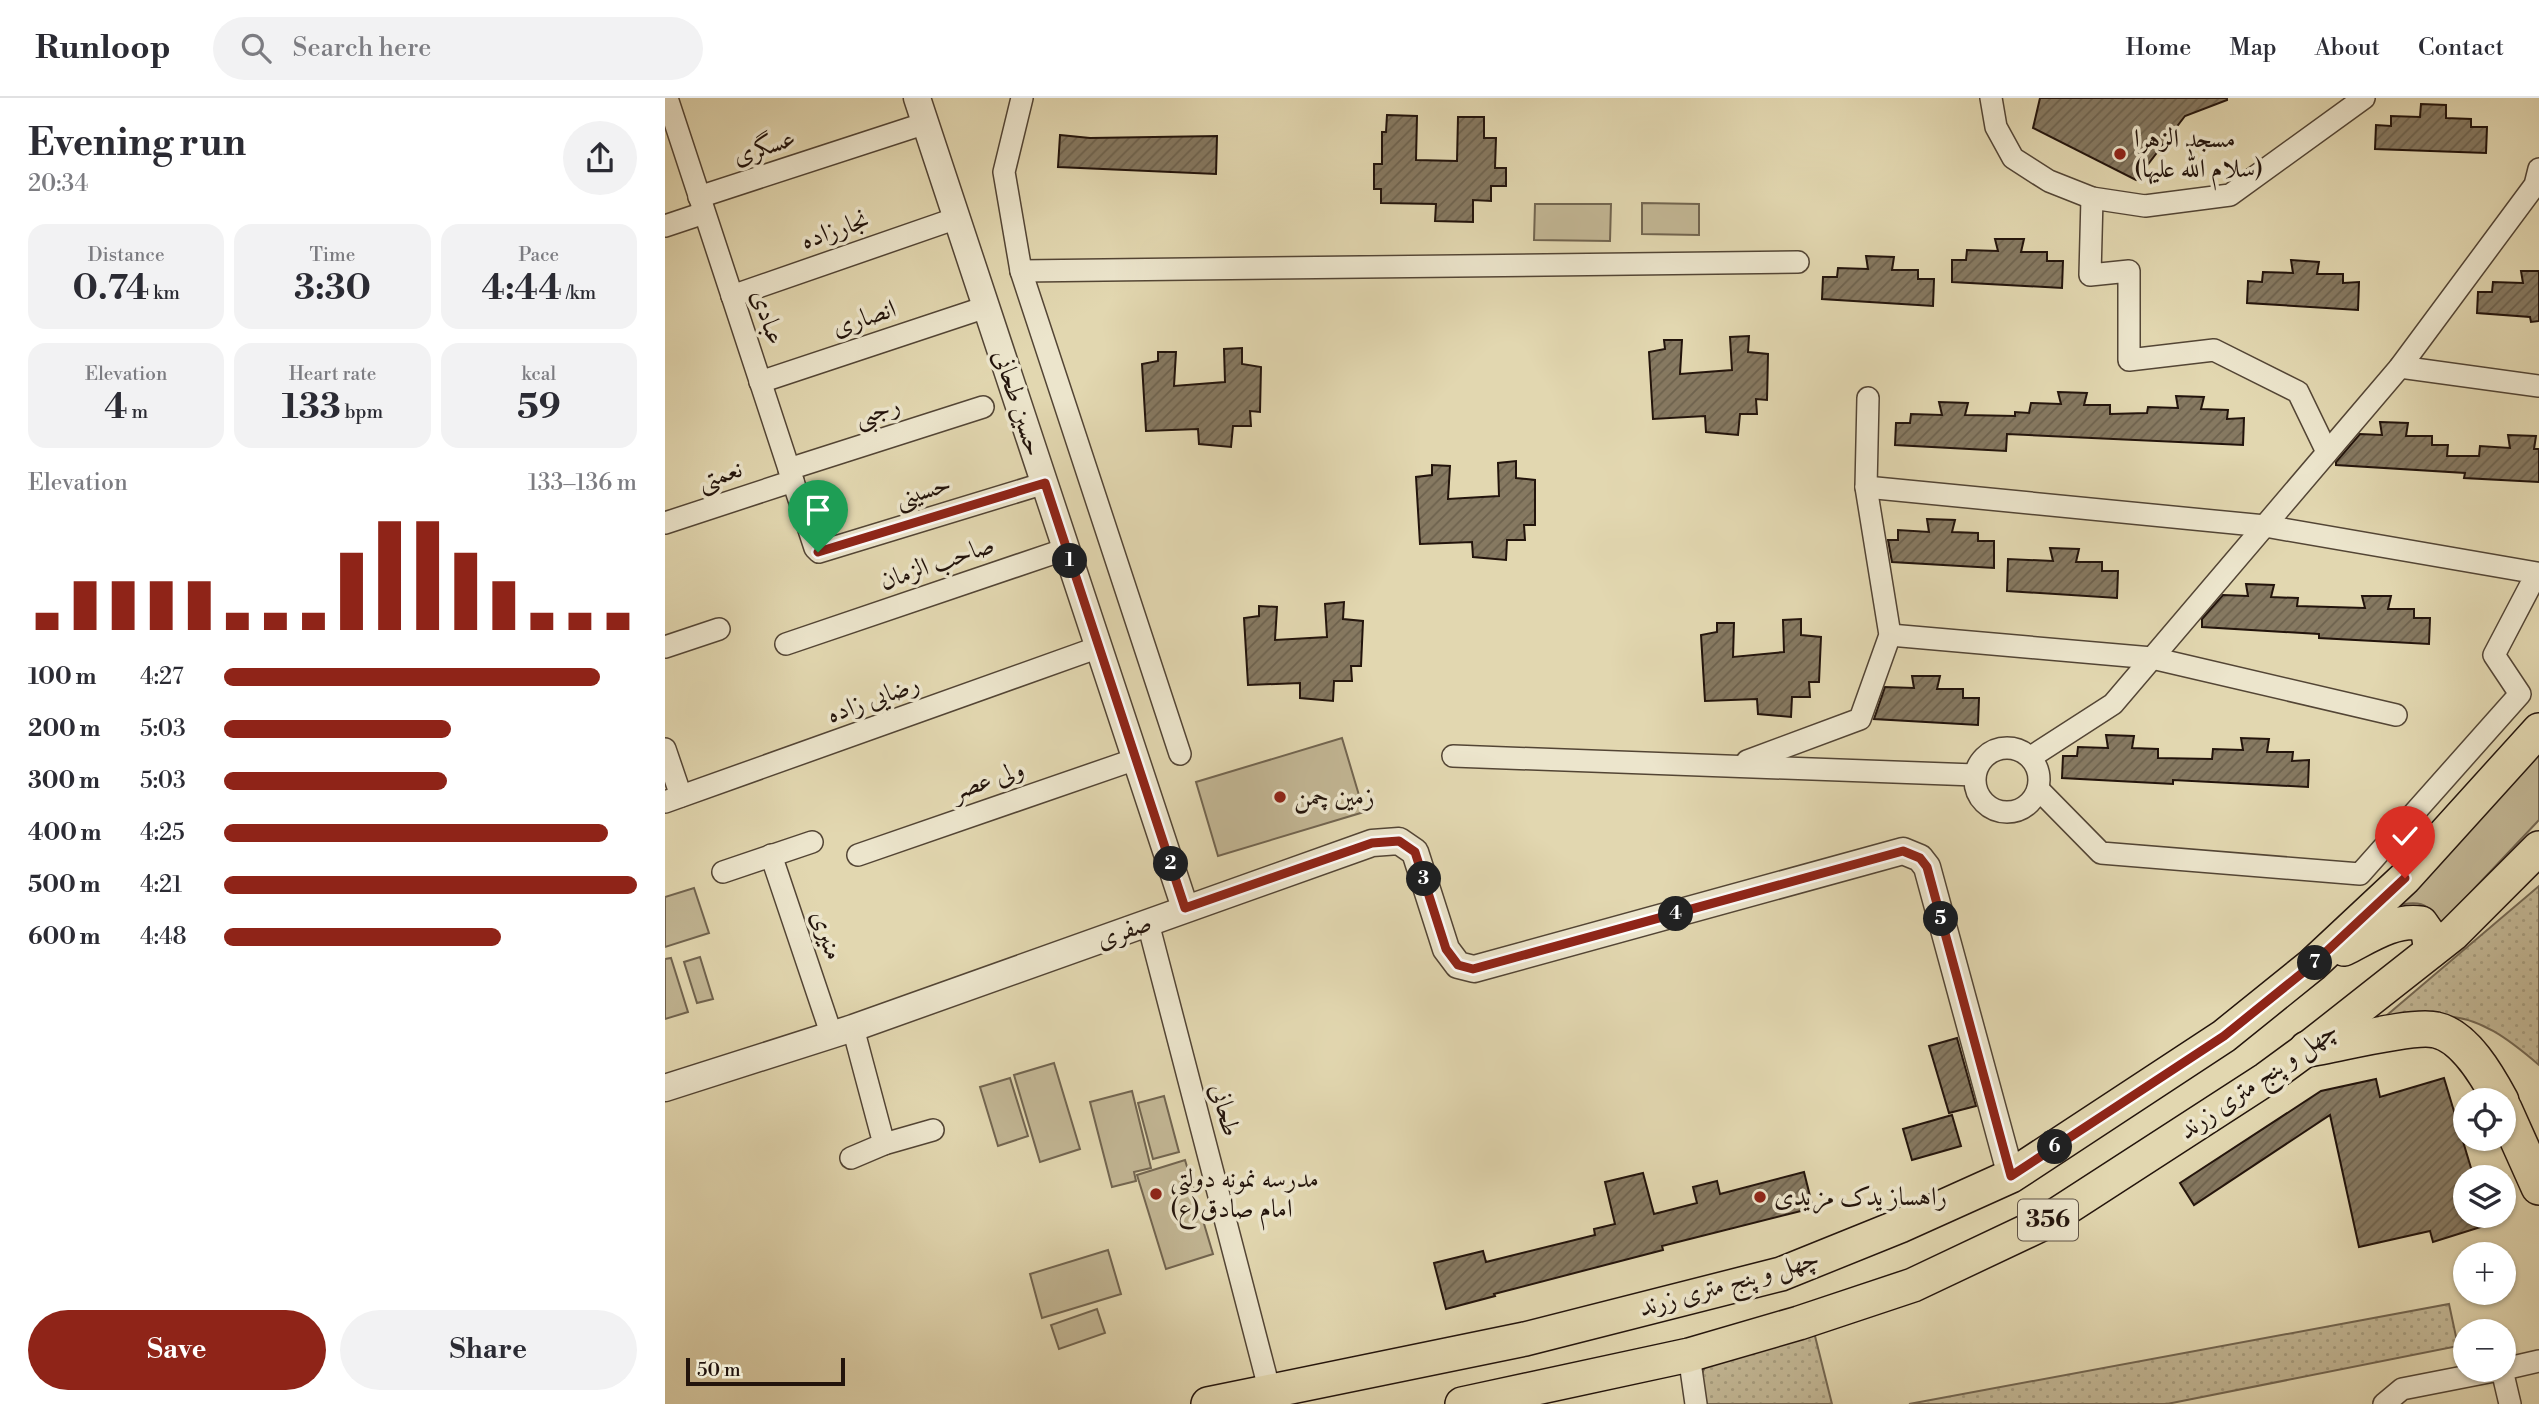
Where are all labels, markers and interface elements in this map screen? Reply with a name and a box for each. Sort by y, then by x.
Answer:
search box [213,17,703,80]
text: Runloop [35,28,171,69]
icon: search [237,29,275,67]
text: Search here [293,32,431,64]
text: Home [2126,33,2191,63]
text: Map [2229,33,2277,63]
text: About [2315,33,2380,63]
text: Contact [2418,33,2504,63]
text: Evening run [28,120,246,167]
button: share [563,121,637,195]
street label: عسگری [729,122,799,172]
place label: مسجد الزهرا (سلام الله علیها) [2134,123,2263,191]
marker: مسجد الزهرا (سلام الله علیها) [2112,146,2128,162]
text: 20:34 [28,170,88,198]
street label: نجارزاده [797,203,873,257]
text: Distance [88,243,165,267]
text: Time [310,243,355,267]
text: Pace [518,243,559,267]
text: 0.74 [72,267,149,310]
text: 3:30 [294,267,371,310]
text: 4:44 [482,267,562,310]
text: km [149,281,180,305]
text: /km [562,281,596,305]
street label: عبادی [744,285,792,349]
street label: انصاری [828,293,900,343]
street label: حسین طحانی [986,345,1050,461]
text: Elevation [85,362,167,386]
text: Heart rate [289,362,376,386]
text: kcal [522,362,556,386]
text: 4 [104,386,128,429]
text: 133 [282,386,341,429]
text: 59 [517,386,561,429]
street label: رجبی [850,389,905,437]
text: m [128,400,148,424]
text: bpm [341,400,383,424]
street label: نعمتی [693,453,747,499]
street label: حسینی [891,467,956,517]
text: Elevation [28,469,128,497]
text: 133–136 m [528,469,637,497]
pin [788,480,848,552]
icon: arrive [799,491,837,529]
street label: صاحب الزمان [875,528,999,598]
pin: 1 [1053,544,1087,578]
text: 1 [1065,548,1074,572]
text: 100 m [28,663,96,691]
text: 4:27 [140,663,184,691]
street label: رضایی زاده [822,668,924,730]
text: 200 m [28,715,100,743]
text: 5:03 [140,715,186,743]
street label: ولی عصر [945,753,1028,808]
text: 300 m [28,767,100,795]
text: 5:03 [140,767,186,795]
place label: زمین چمن [1294,781,1375,814]
marker: زمین چمن [1272,789,1288,805]
pin [2375,806,2435,878]
icon: check [2386,817,2424,855]
text: 400 m [28,819,101,847]
text: 4:25 [140,819,185,847]
pin: 2 [1154,846,1189,882]
text: 2 [1165,851,1176,875]
pin: 3 [1407,862,1441,896]
text: 3 [1418,866,1429,890]
text: 500 m [28,871,100,899]
text: 4:21 [140,871,182,899]
pin: 4 [1658,896,1693,932]
text: 4 [1669,901,1682,925]
pin: 5 [1923,902,1959,936]
street label: منیری [804,906,850,964]
street label: صفری [1092,906,1156,956]
text: 5 [1935,906,1946,930]
text: 600 m [28,923,101,951]
text: 4:48 [140,923,187,951]
pin: 7 [2297,946,2333,980]
text: 7 [2309,950,2320,974]
street label: چهل و پنج متری زرند [2173,1013,2347,1152]
street label: طحانی [1203,1080,1247,1140]
map controls [2453,1088,2516,1382]
button: locate [2453,1088,2516,1151]
pin: 6 [2037,1130,2073,1164]
text: 6 [2049,1134,2060,1158]
place label: مدرسه نمونه دولتی امام صادق(ع) [1170,1163,1319,1231]
button: layers [2453,1165,2516,1228]
place label: راهساز یدک مزیدی [1774,1181,1947,1214]
marker: مدرسه نمونه دولتی امام صادق(ع) [1148,1186,1164,1202]
marker: راهساز یدک مزیدی [1752,1189,1768,1205]
road number: 356 [2018,1200,2078,1240]
street label: چهل و پنج متری زرند [1635,1242,1825,1331]
button: + [2453,1242,2516,1305]
button: Save [28,1310,326,1390]
button: Share [340,1310,637,1390]
button: − [2453,1319,2516,1382]
scale bar [686,1355,845,1387]
text: 50 m [697,1358,741,1382]

